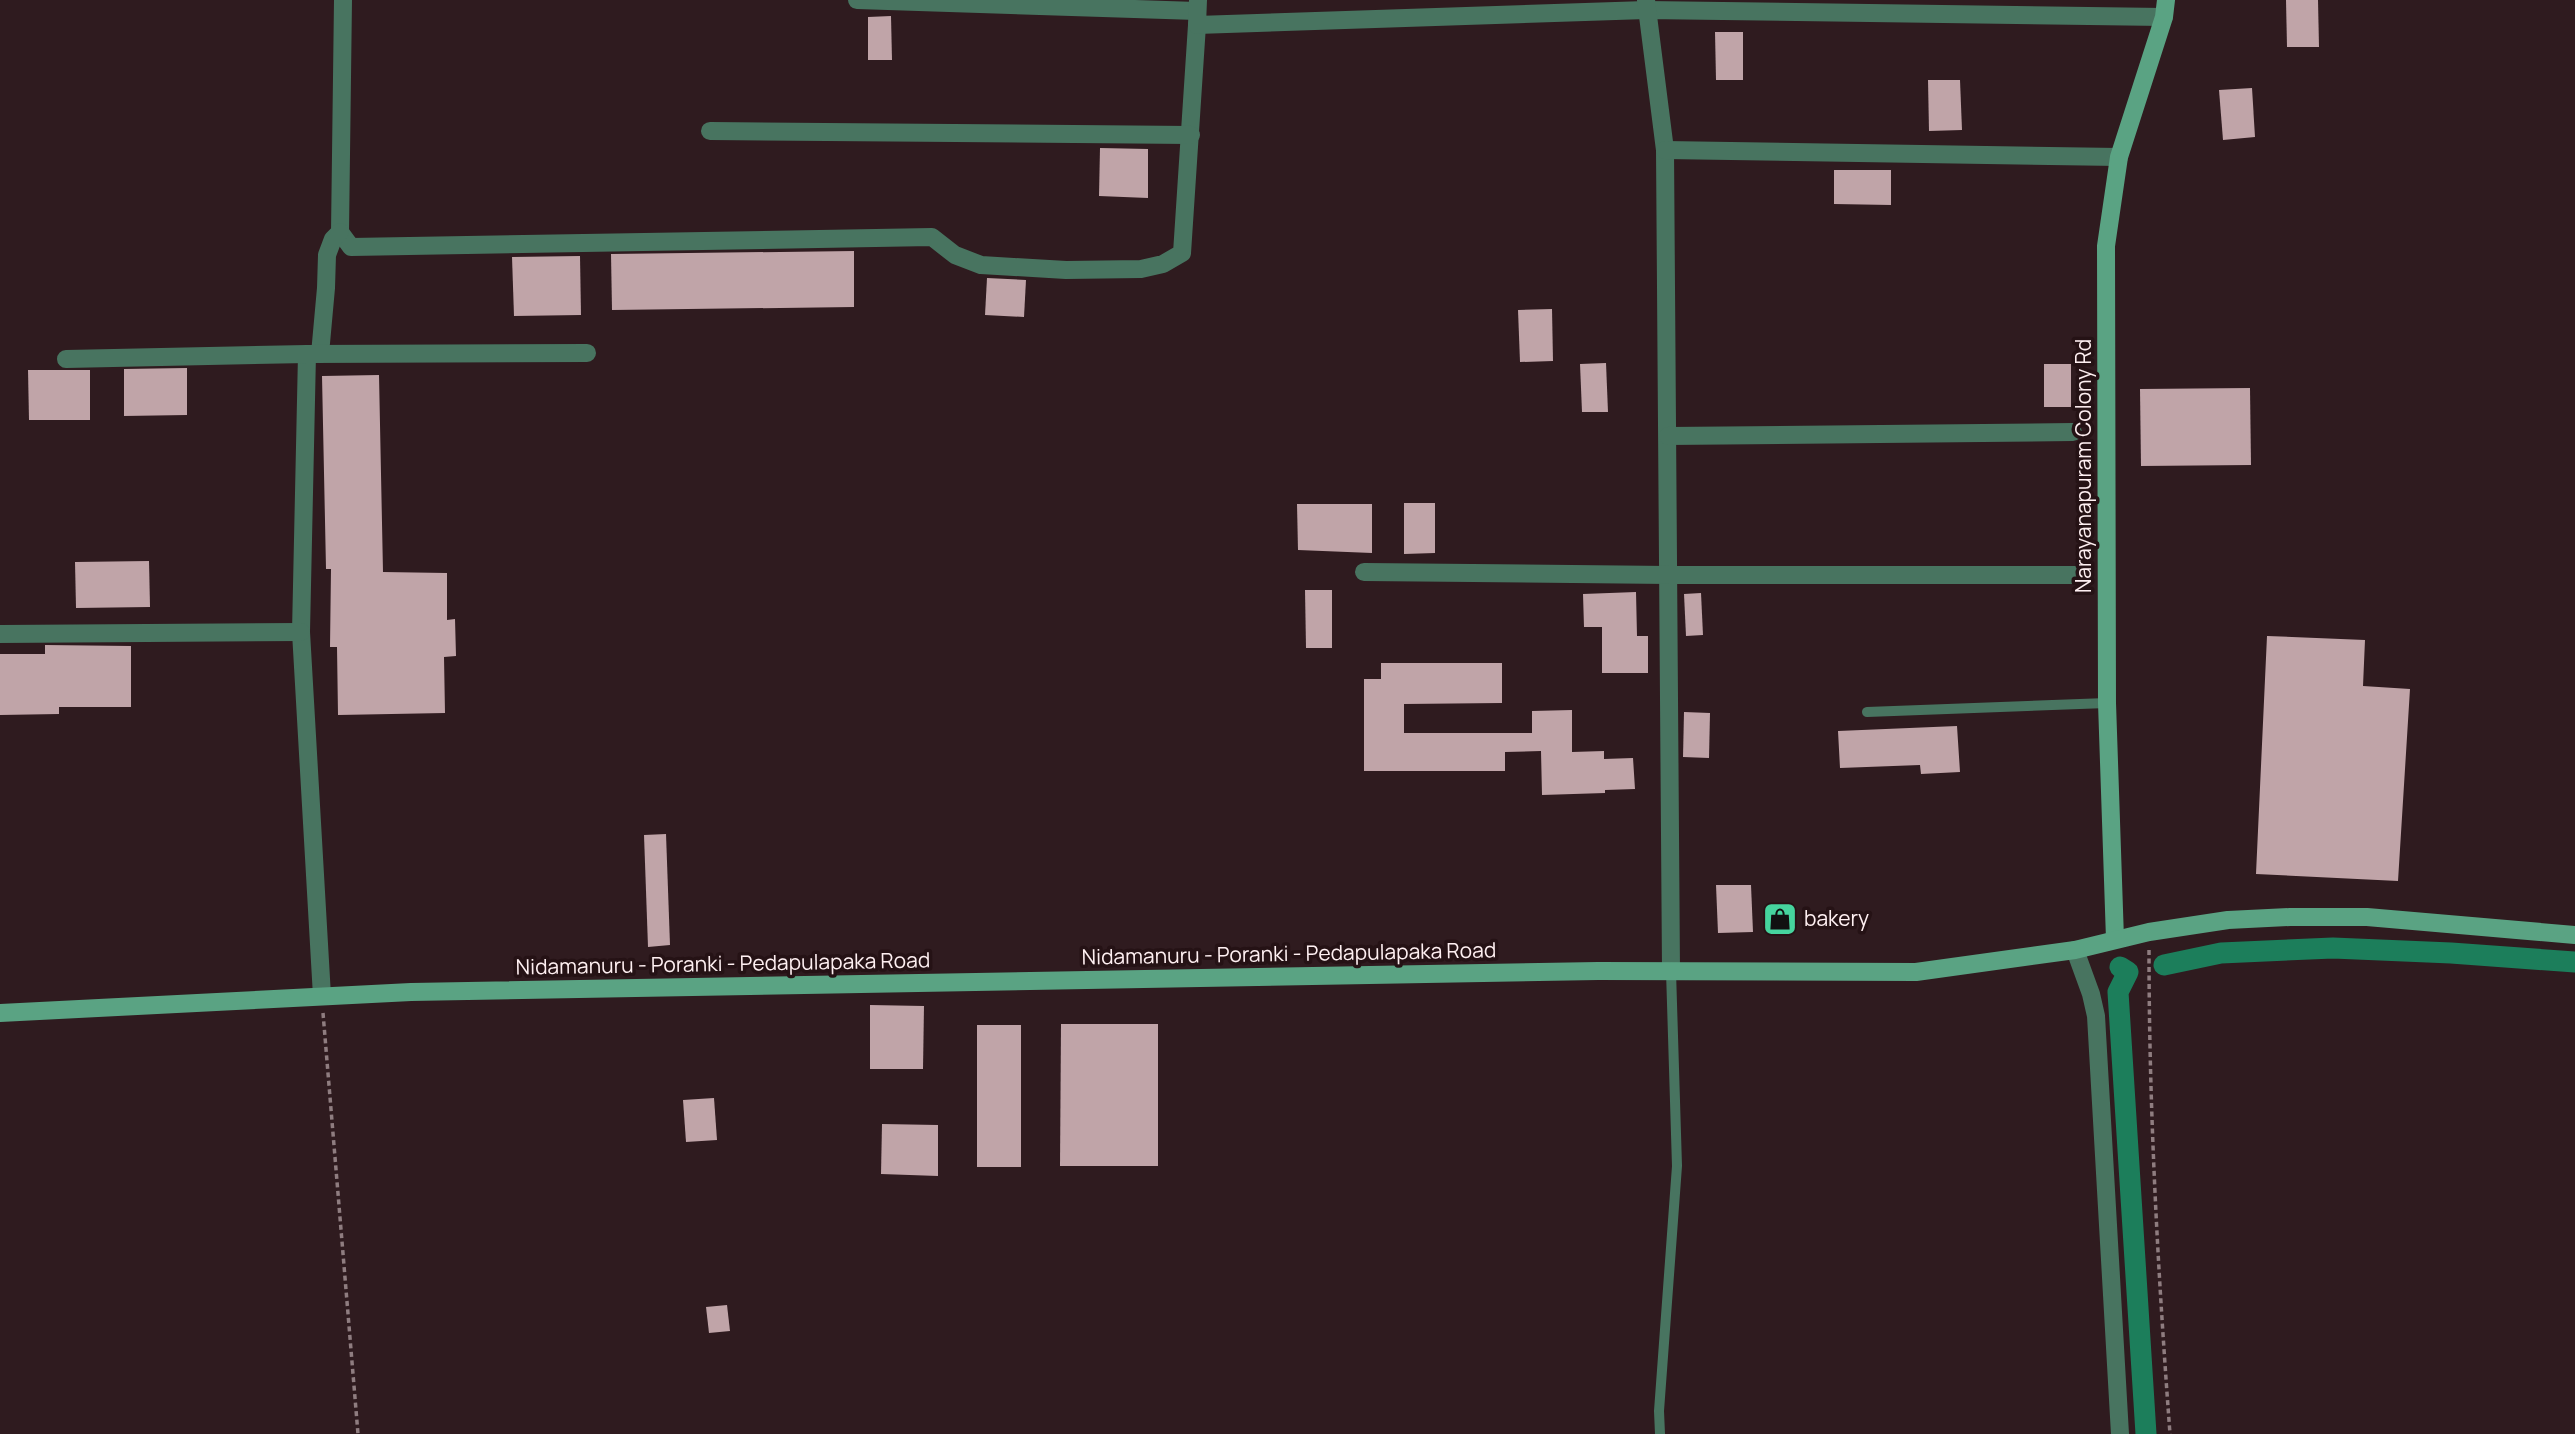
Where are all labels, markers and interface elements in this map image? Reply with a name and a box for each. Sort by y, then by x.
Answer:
street label: Narayanapuram Colony Rd [2069,339,2097,593]
shop icon: bakery [1761,900,1799,938]
place label: bakery [1804,904,1869,932]
street label: Nidamanuru - Poranki - Pedapulapaka Road [1081,935,1496,971]
street label: Nidamanuru - Poranki - Pedapulapaka Road [515,945,930,981]

